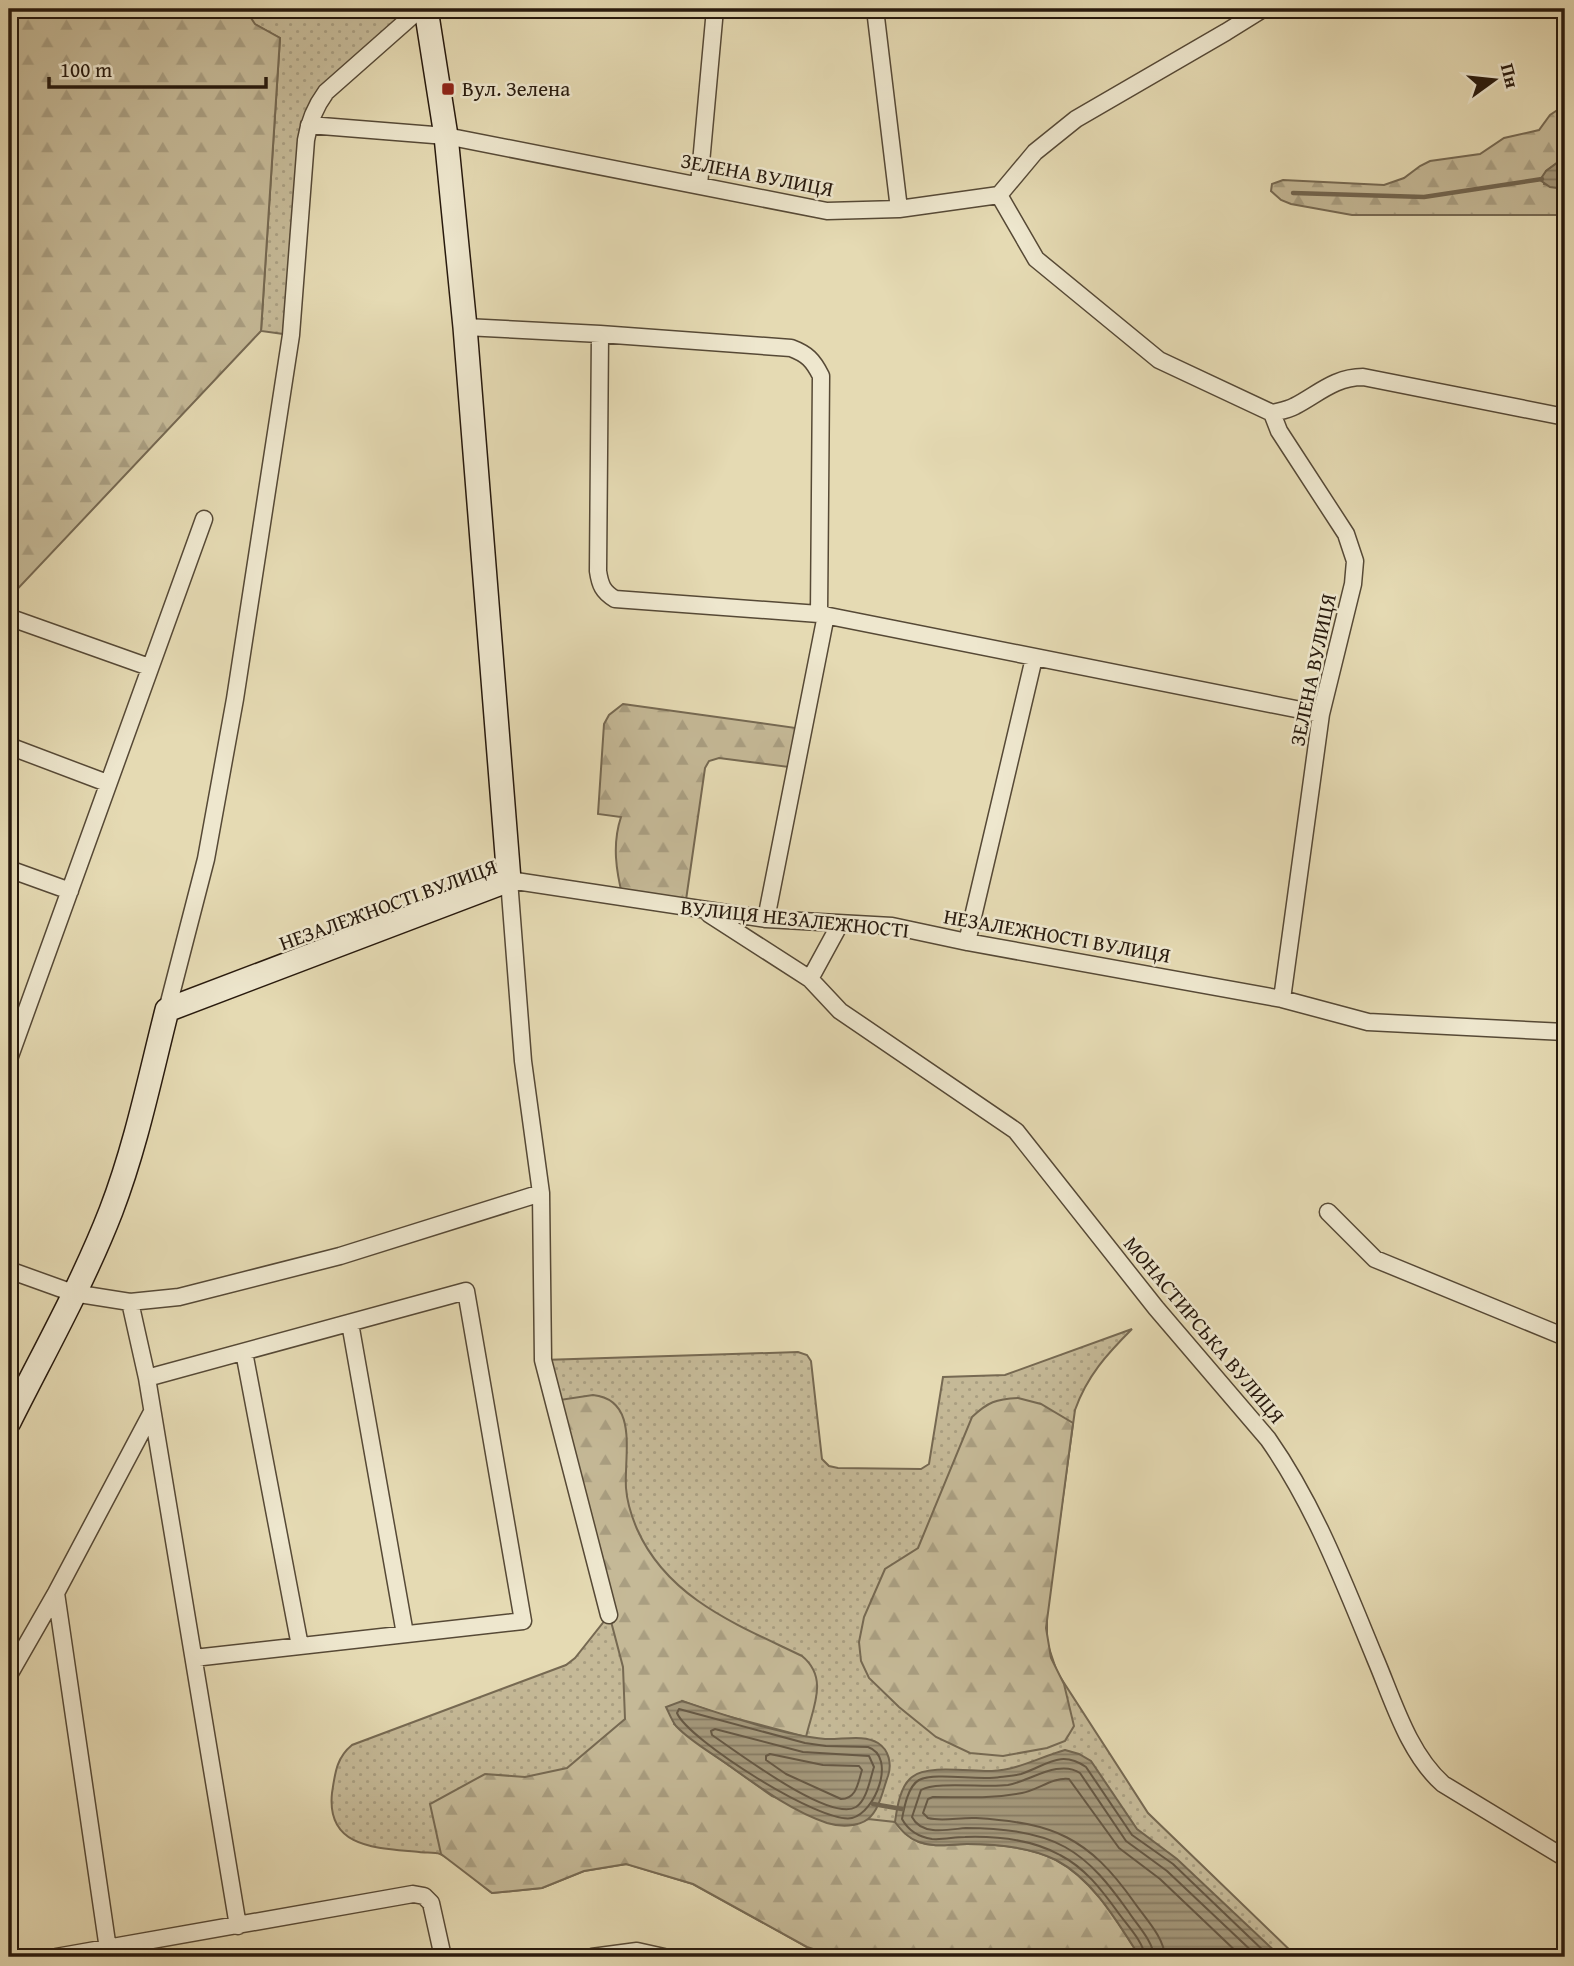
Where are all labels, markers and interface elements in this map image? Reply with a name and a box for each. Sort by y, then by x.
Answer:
scale bar [49,46,266,90]
north arrow [1458,46,1528,116]
text: 100 m [60,54,112,85]
text: Пн [1494,60,1527,91]
place label: Вул. Зелена [462,73,570,104]
marker: Вул. Зелена [440,81,456,97]
street label: ЗЕЛЕНА ВУЛИЦЯ [678,145,836,204]
street label: ЗЕЛЕНА ВУЛИЦЯ [1281,591,1344,749]
street label: НЕЗАЛЕЖНОСТІ ВУЛИЦЯ [275,851,501,958]
street label: ВУЛИЦЯ НЕЗАЛЕЖНОСТІ [679,891,911,946]
street label: НЕЗАЛЕЖНОСТІ ВУЛИЦЯ [941,900,1173,971]
street label: МОНАСТИРСЬКА ВУЛИЦЯ [1117,1229,1292,1430]

